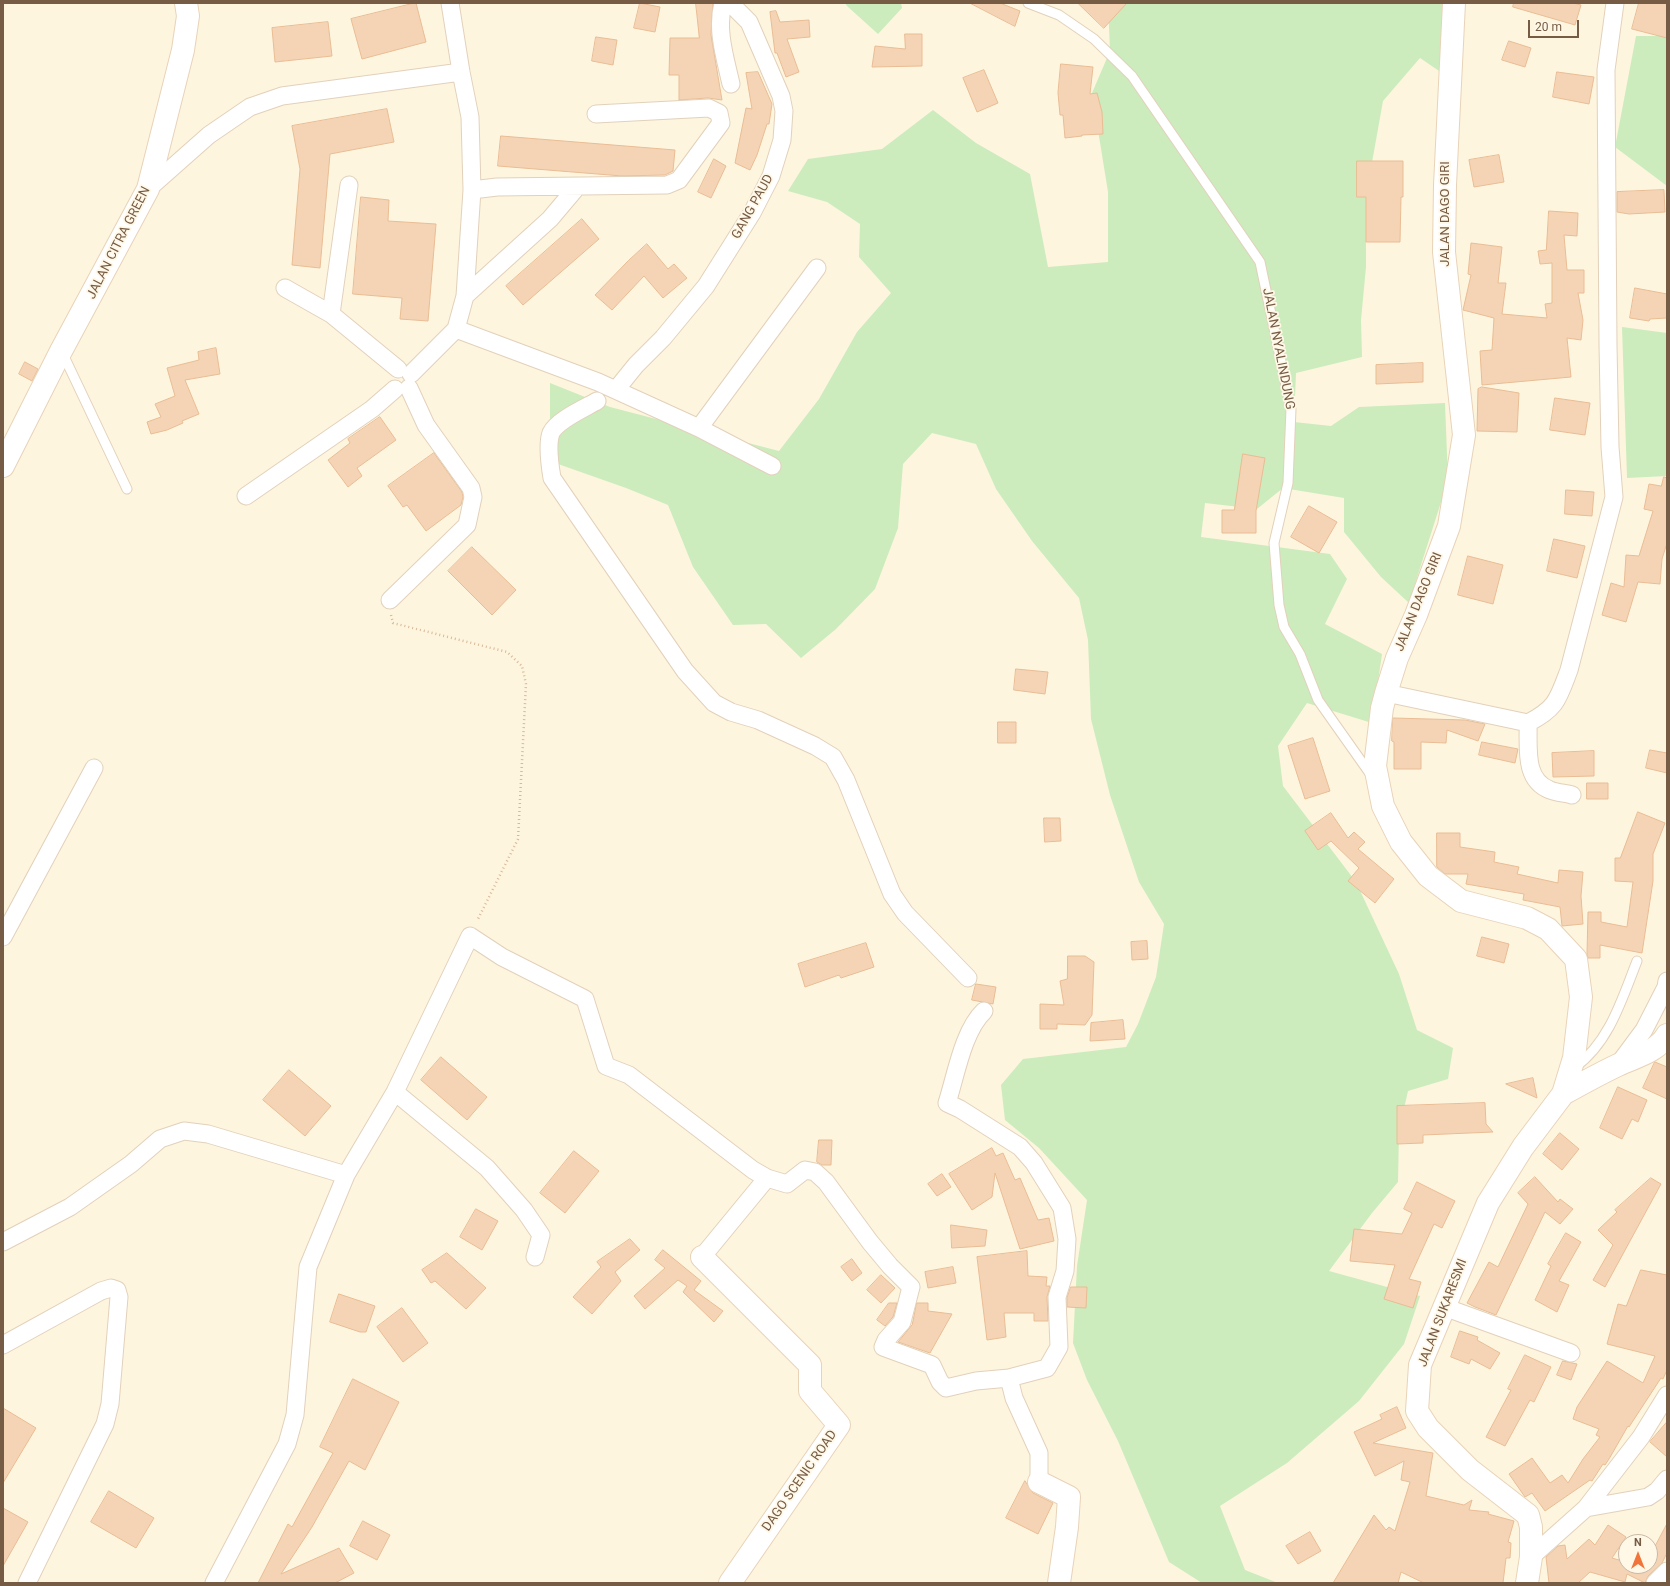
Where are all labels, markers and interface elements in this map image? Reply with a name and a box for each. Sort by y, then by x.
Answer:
scale bar [1530,12,1581,38]
text: 20 m [1535,20,1562,34]
street label: JALAN DAGO GIRI [1438,161,1454,267]
street label: GANG PAUD [729,172,777,242]
street label: JALAN CITRA GREEN [84,184,154,302]
street label: JALAN NYALINDUNG [1259,287,1297,411]
street label: JALAN DAGO GIRI [1392,550,1446,654]
street label: JALAN SUKARESMI [1415,1257,1471,1369]
street label: DAGO SCENIC ROAD [759,1427,841,1535]
north arrow [1618,1534,1658,1574]
text: N [1634,1536,1642,1549]

